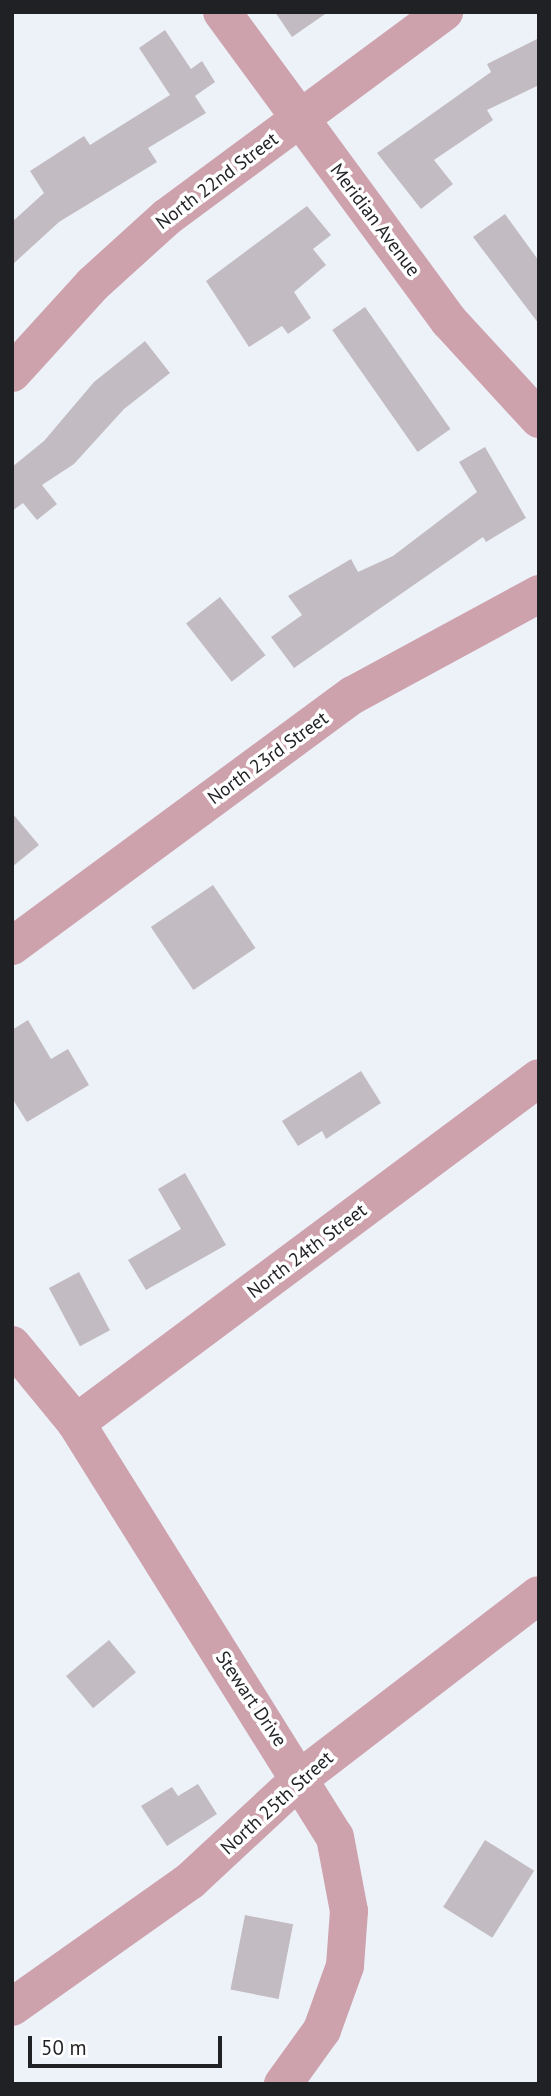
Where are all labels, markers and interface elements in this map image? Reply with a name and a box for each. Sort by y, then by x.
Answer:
street label: North 22nd Street [152,128,282,234]
street label: Meridian Avenue [325,159,425,281]
street label: North 23rd Street [203,707,333,809]
street label: North 24th Street [243,1199,371,1303]
street label: Stewart Drive [211,1647,291,1751]
street label: North 25th Street [216,1747,338,1859]
scale bar [32,2022,226,2066]
text: 50 m [41,2034,87,2061]

